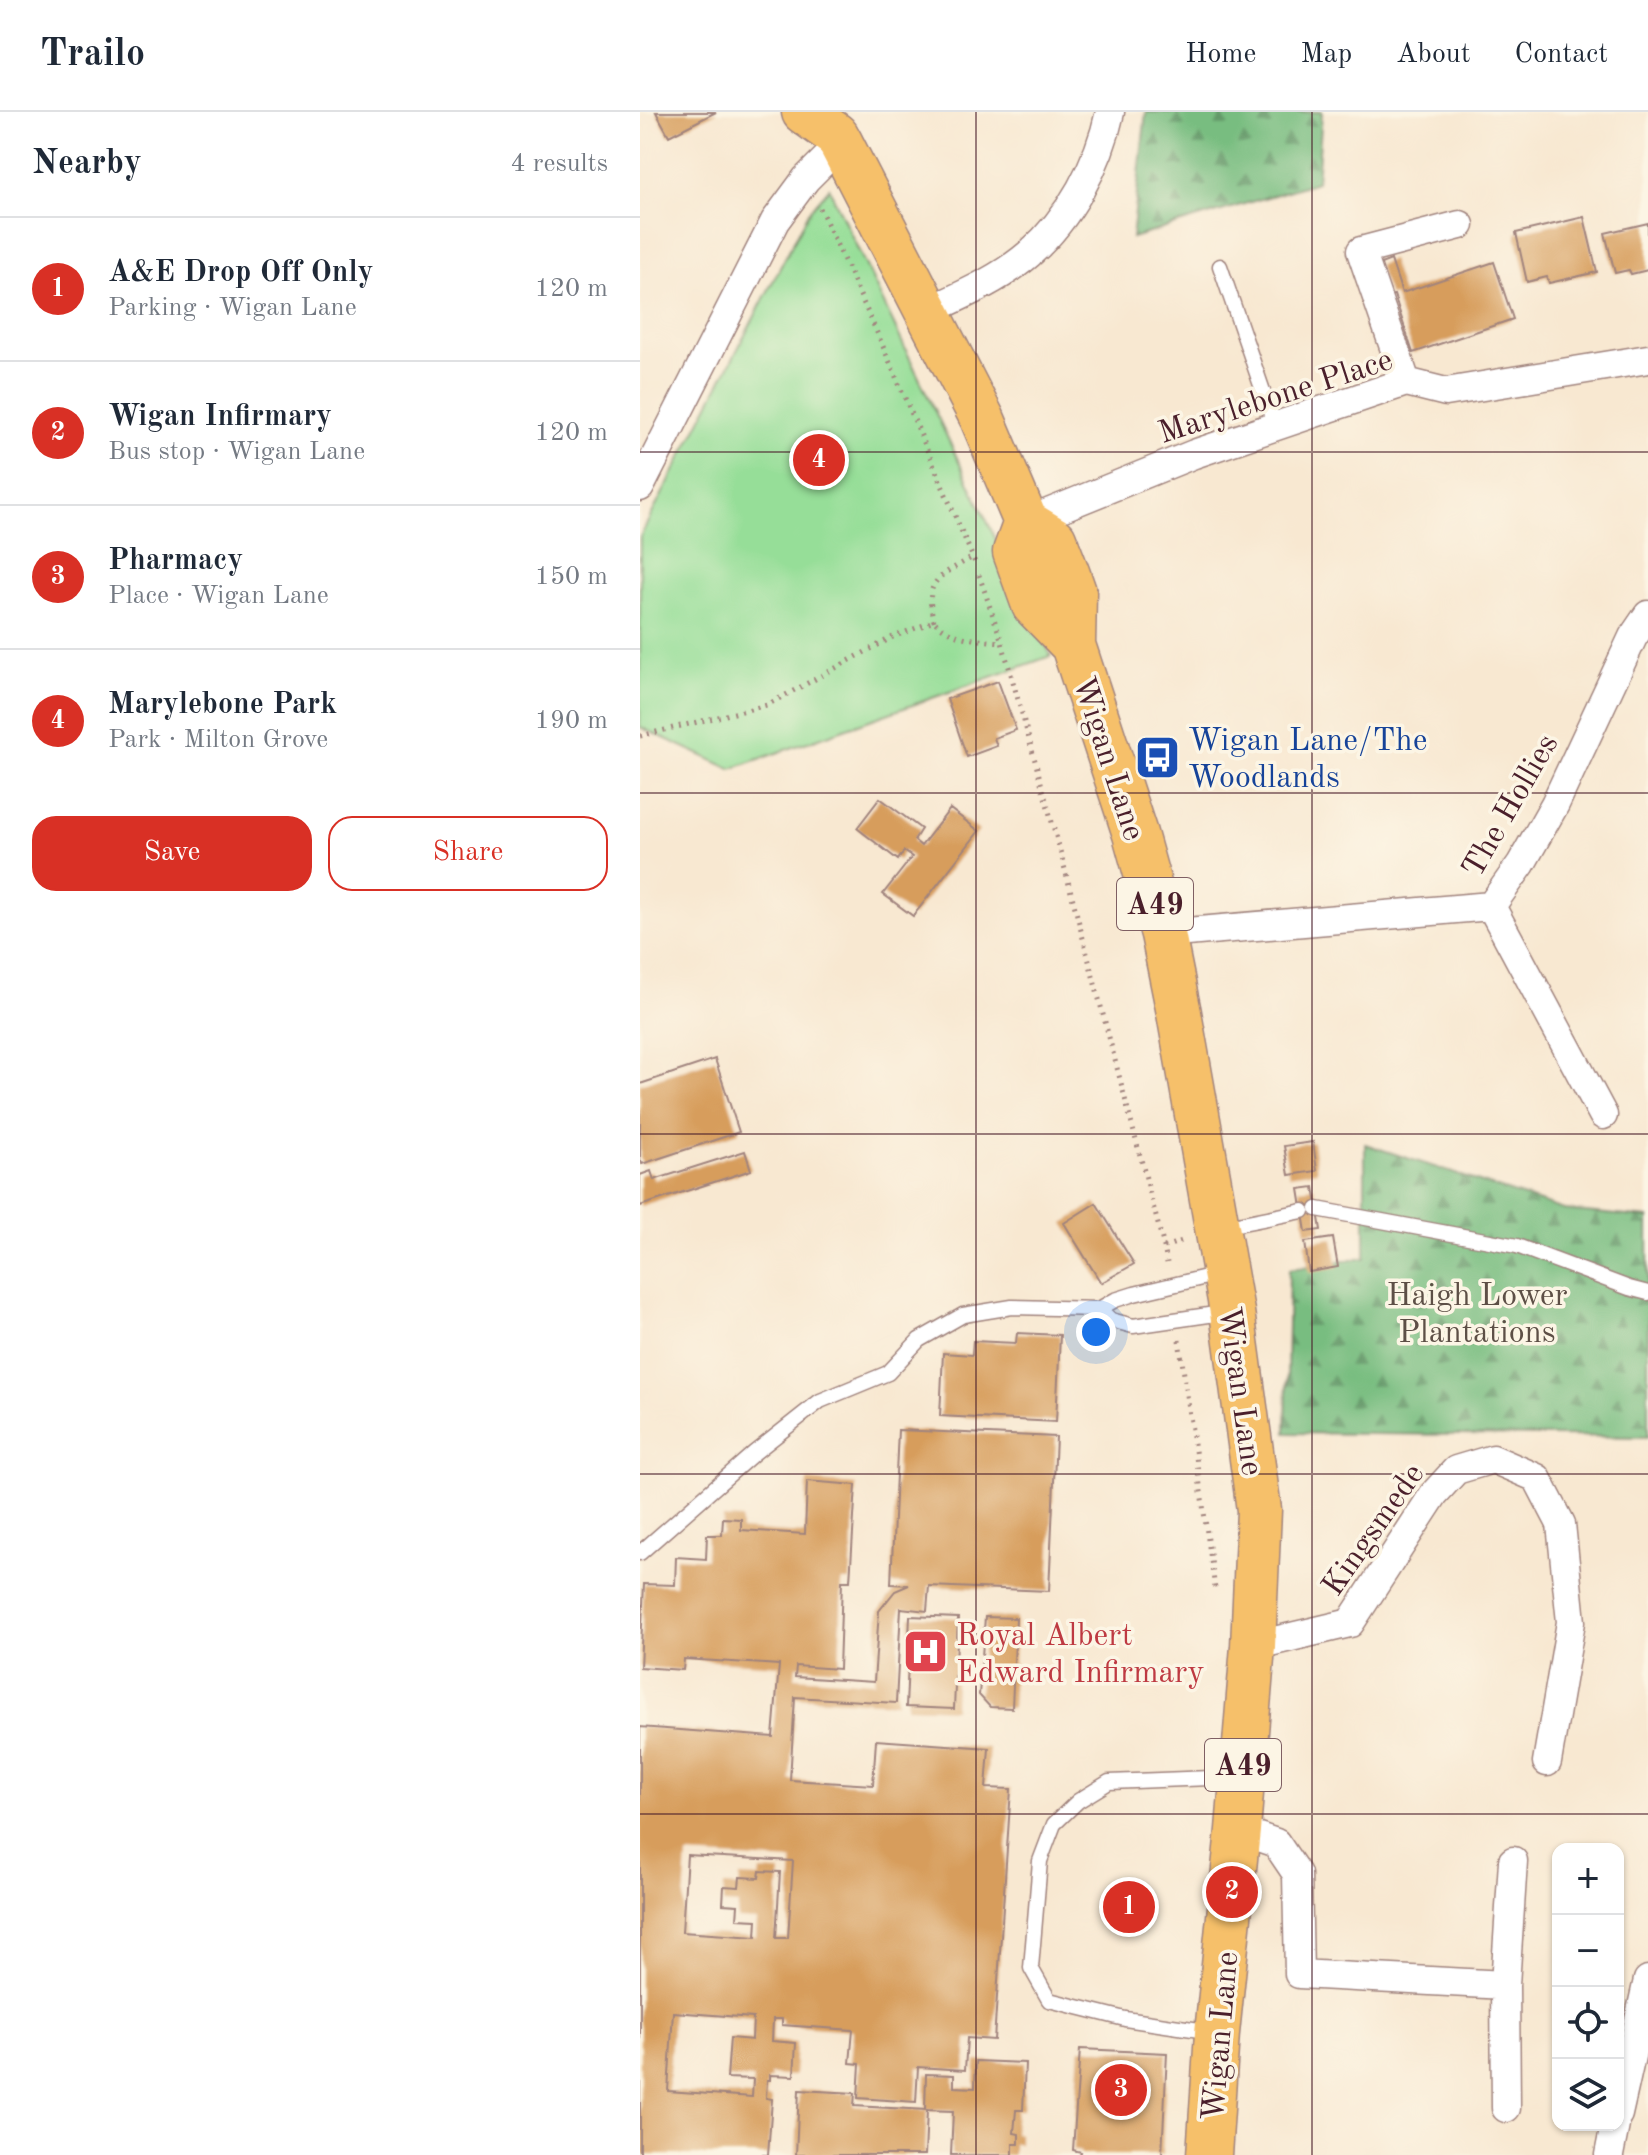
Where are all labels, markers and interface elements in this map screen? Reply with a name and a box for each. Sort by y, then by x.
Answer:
text: Trailo [40,36,145,74]
text: Home [1185,41,1256,69]
text: Map [1300,41,1352,69]
text: About [1396,41,1471,69]
text: Contact [1515,41,1608,69]
text: Nearby [32,147,142,181]
text: 4 results [510,151,608,177]
text: A&E Drop Off Only [108,258,374,288]
text: 1 [50,276,66,302]
text: 120 m [535,276,608,302]
text: Parking · Wigan Lane [108,295,357,321]
street label: Marylebone Place [1155,345,1397,451]
text: Wigan Infirmary [108,402,332,432]
text: 2 [50,420,66,446]
text: 120 m [535,420,608,446]
pin: 4 [793,430,845,490]
text: Bus stop · Wigan Lane [108,439,365,465]
text: Pharmacy [108,546,243,576]
text: 3 [50,564,66,590]
text: 150 m [535,564,608,590]
text: Place · Wigan Lane [108,583,329,609]
street label: Wigan Lane [1066,673,1149,845]
text: Marylebone Park [108,690,337,720]
text: 4 [50,708,66,734]
text: 190 m [535,708,608,734]
place label: Wigan Lane/The Woodlands [1188,726,1427,795]
text: Park · Milton Grove [108,727,328,753]
street label: The Hollies [1458,729,1565,884]
bus stop icon: Wigan Lane/The Woodlands [1133,733,1181,781]
button: Save [32,816,312,891]
button: Share [328,816,608,891]
road number: A49 [1117,878,1193,930]
park label: Haigh Lower Plantations [1386,1281,1568,1350]
street label: Wigan Lane [1211,1305,1267,1478]
your location [1076,1312,1116,1352]
street label: Kingsmede [1318,1459,1431,1602]
place label: Royal Albert Edward Infirmary [956,1621,1204,1690]
hospital icon: Royal Albert Edward Infirmary [901,1628,949,1676]
road number: A49 [1205,1739,1281,1791]
map controls [1552,1843,1624,2131]
button: + [1552,1843,1624,1915]
pin: 2 [1206,1862,1258,1922]
pin: 1 [1103,1877,1155,1937]
button: − [1552,1915,1624,1987]
street label: Wigan Lane [1199,1950,1245,2122]
button: locate [1552,1987,1624,2059]
button: layers [1552,2059,1624,2131]
pin: 3 [1095,2060,1147,2120]

